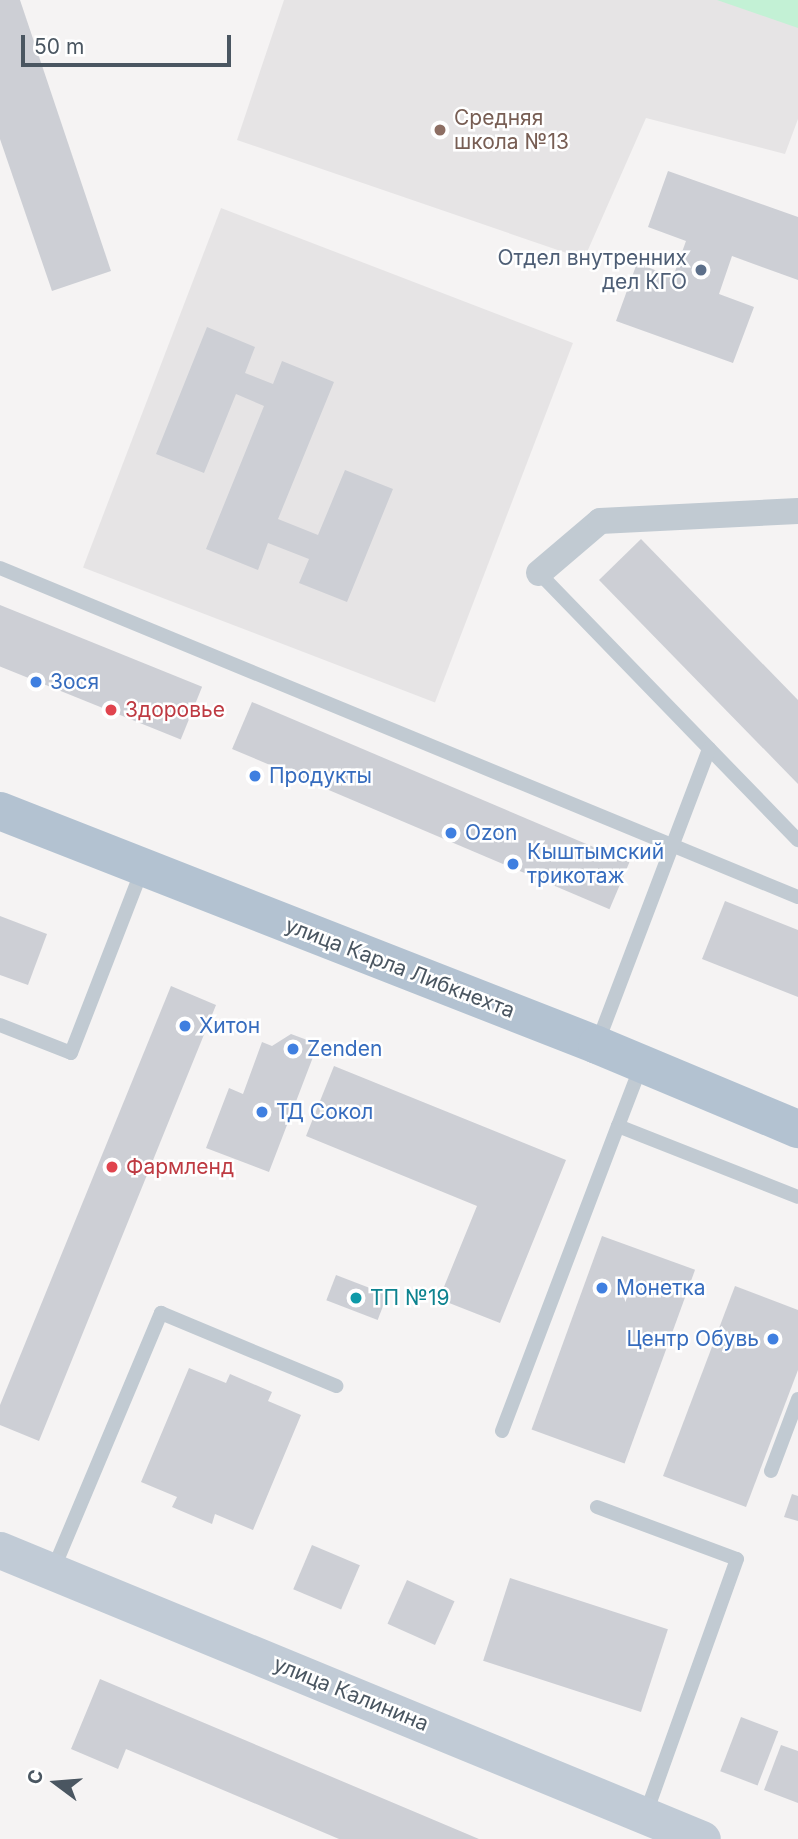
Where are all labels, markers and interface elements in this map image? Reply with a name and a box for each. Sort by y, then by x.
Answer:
scale bar [24,21,234,65]
text: 50 m [34,34,84,59]
place label: Средняя школа №13 [454,105,569,155]
marker: Средняя школа №13 [432,122,448,138]
place label: Отдел внутренних дел КГО [497,245,687,295]
marker: Отдел внутренних дел КГО [693,262,709,278]
place label: Зося [50,669,99,695]
marker: Зося [28,674,44,690]
place label: Здоровье [125,697,225,723]
marker: Здоровье [103,702,119,718]
place label: Продукты [269,763,372,789]
marker: Продукты [247,768,263,784]
place label: Ozon [465,820,517,846]
marker: Ozon [443,825,459,841]
place label: Кыштымский трикотаж [527,839,664,889]
marker: Кыштымский трикотаж [505,856,521,872]
street label: улица Карла Либкнехта [282,913,518,1023]
place label: Хитон [199,1013,260,1039]
marker: Хитон [177,1018,193,1034]
place label: Zenden [307,1036,382,1062]
marker: Zenden [285,1041,301,1057]
place label: ТД Сокол [276,1099,373,1125]
marker: ТД Сокол [254,1104,270,1120]
place label: Фармленд [126,1154,234,1180]
marker: Фармленд [104,1159,120,1175]
place label: Монетка [616,1275,706,1301]
marker: Монетка [594,1280,610,1296]
place label: ТП №19 [370,1285,450,1311]
marker: ТП №19 [348,1290,364,1306]
place label: Центр Обувь [626,1326,759,1352]
marker: Центр Обувь [765,1331,781,1347]
street label: улица Калинина [270,1651,432,1737]
north arrow [21,1748,91,1818]
text: С [22,1767,48,1787]

